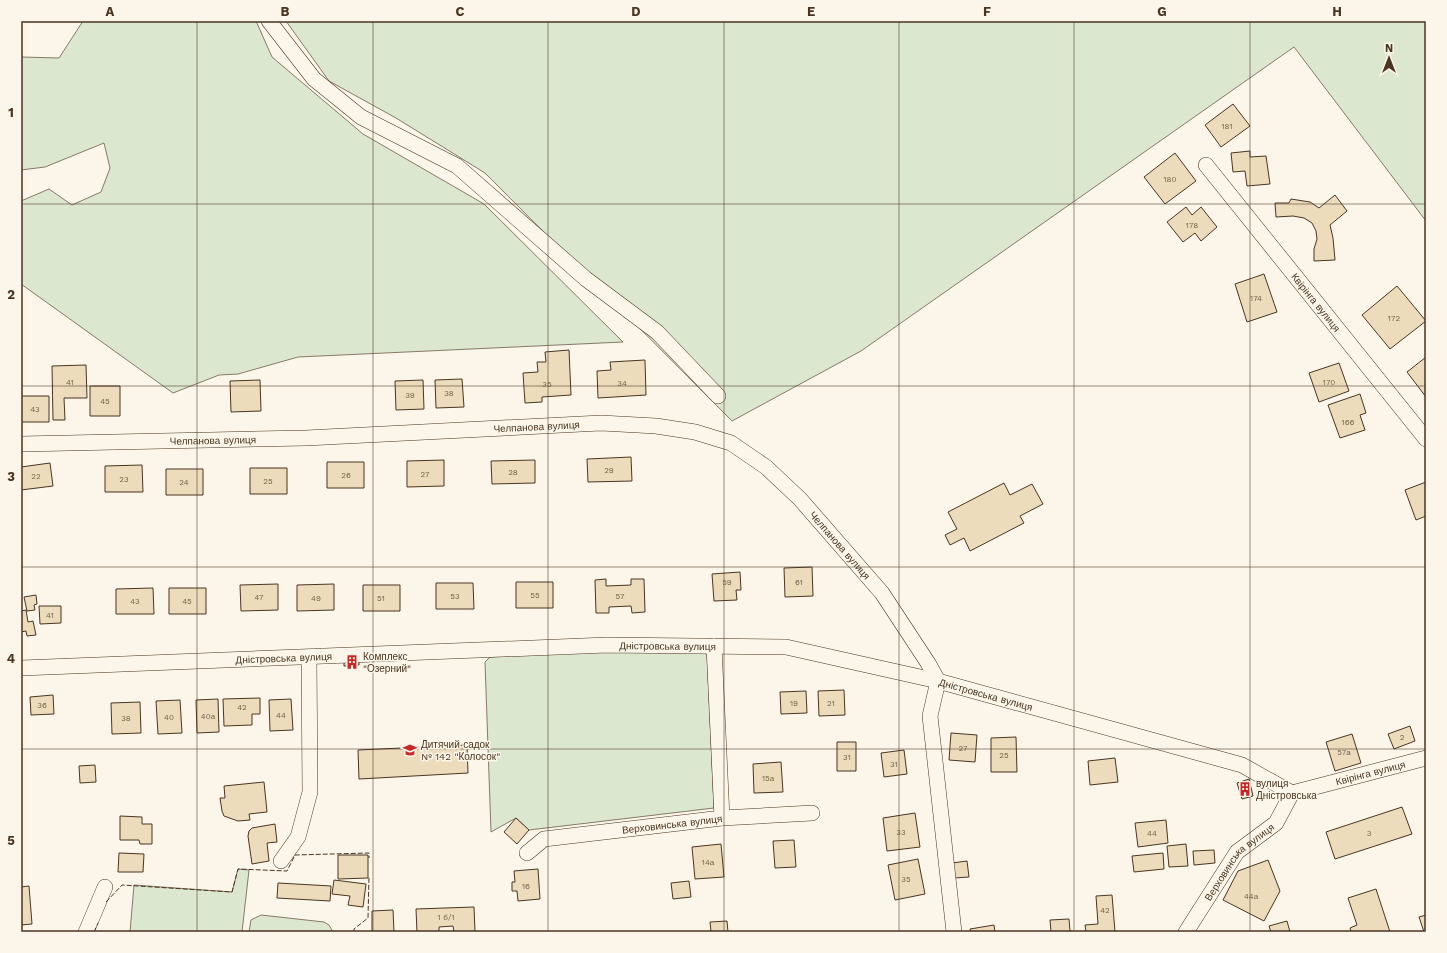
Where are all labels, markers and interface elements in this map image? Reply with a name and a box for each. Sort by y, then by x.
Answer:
text: A [106,4,115,19]
text: B [281,4,290,19]
text: C [456,4,465,19]
text: D [631,4,641,19]
text: E [807,4,815,19]
text: F [983,4,991,19]
text: G [1157,4,1167,19]
text: H [1332,4,1342,19]
north arrow [1369,38,1409,78]
text: N [1385,42,1393,55]
text: 1 [8,105,14,120]
house number: 181 [1221,122,1233,131]
house number: 180 [1163,175,1177,184]
house number: 178 [1186,221,1198,230]
street label: Квірінга вулиця [1289,271,1343,334]
text: 2 [7,287,15,302]
house number: 174 [1250,294,1262,303]
house number: 172 [1388,314,1400,323]
house number: 41 [66,378,74,387]
house number: 170 [1323,378,1335,387]
house number: 34 [617,379,627,388]
house number: 35 [542,380,552,389]
house number: 38 [444,389,454,398]
house number: 39 [405,391,415,400]
house number: 45 [100,397,110,406]
house number: 43 [30,405,40,414]
house number: 166 [1342,418,1355,427]
street label: Челпанова вулиця [493,419,580,434]
street label: Челпанова вулиця [170,434,256,446]
house number: 29 [604,466,614,475]
house number: 28 [508,468,518,477]
text: 3 [7,469,15,484]
house number: 27 [421,470,430,479]
house number: 26 [341,471,351,480]
house number: 22 [31,472,41,481]
house number: 23 [119,475,129,484]
house number: 25 [263,477,273,486]
house number: 24 [179,478,189,487]
street label: Челпанова вулиця [808,509,873,581]
house number: 59 [722,578,732,587]
house number: 61 [795,578,803,587]
house number: 55 [530,591,540,600]
house number: 53 [450,592,460,601]
house number: 57 [615,592,625,601]
house number: 47 [255,593,264,602]
house number: 49 [311,594,321,603]
house number: 51 [377,594,385,603]
house number: 43 [130,597,140,606]
house number: 45 [182,597,192,606]
house number: 41 [46,611,54,620]
street label: Дністровська вулиця [619,640,716,652]
street label: Дністровська вулиця [235,650,332,665]
text: 4 [7,651,16,666]
place label: Комплекс "Озерний" [363,651,411,674]
building icon: Комплекс "Озерний" [344,654,360,670]
street label: Дністровська вулиця [938,676,1034,712]
house number: 19 [790,699,798,708]
house number: 21 [827,699,835,708]
house number: 36 [37,701,47,710]
house number: 42 [237,703,247,712]
house number: 44 [276,711,286,720]
house number: 40а [201,712,216,721]
house number: 40 [164,713,174,722]
house number: 38 [121,714,131,723]
house number: 2 [1400,733,1405,742]
place label: Дитячий садок № 142 "Колосок" [421,739,500,762]
school or university icon: Дитячий садок № 142 "Колосок" [402,742,418,758]
house number: 27 [959,744,968,753]
house number: 57а [1337,748,1351,757]
house number: 25 [999,751,1009,760]
house number: 31 [843,753,851,762]
street label: Квірінга вулиця [1334,758,1406,787]
house number: 31 [890,760,898,769]
house number: 15а [762,774,775,783]
place label: вулиця Дністровська [1256,778,1317,801]
building icon: вулиця Дністровська [1237,781,1253,797]
street label: Верховинська вулиця [621,813,723,835]
street label: Верховинська вулиця [1202,821,1276,902]
house number: 33 [896,828,906,837]
house number: 44 [1147,829,1157,838]
house number: 3 [1367,829,1372,838]
text: 5 [7,833,15,848]
house number: 14а [702,858,715,867]
house number: 35 [901,875,911,884]
house number: 16 [522,882,530,891]
house number: 44а [1244,892,1259,901]
house number: 42 [1100,906,1110,915]
house number: 1 б/1 [437,913,455,922]

